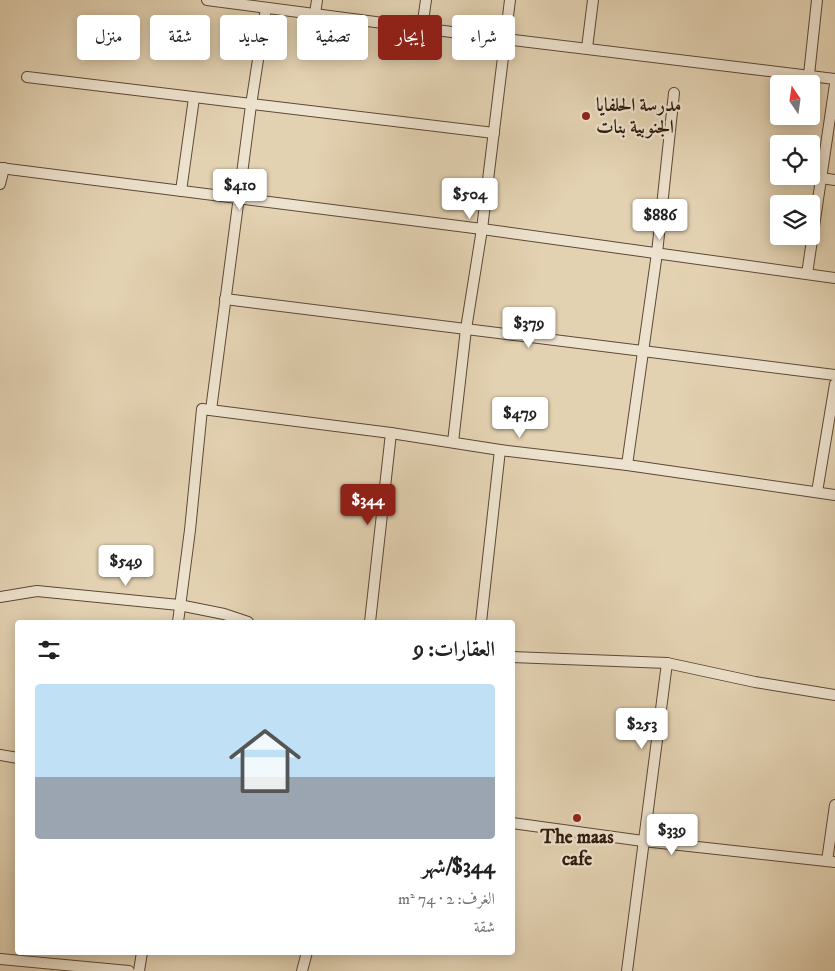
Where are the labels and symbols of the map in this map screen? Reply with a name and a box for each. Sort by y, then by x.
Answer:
north arrow [770,75,820,125]
place label: مدرسة الحلفايا الجنوبية بنات [596,94,681,139]
marker: مدرسة الحلفايا الجنوبية بنات [580,110,592,122]
pin: $410 [210,168,270,211]
pin: $504 [440,178,500,220]
pin: $886 [630,198,690,241]
pin: $379 [499,306,559,349]
pin: $479 [490,396,550,439]
pin: $344 [338,484,398,526]
pin: $549 [96,544,156,587]
pin: $253 [612,708,672,750]
marker: The maas cafe [571,812,583,824]
pin: $339 [642,814,702,856]
place label: The maas cafe [539,826,614,871]

